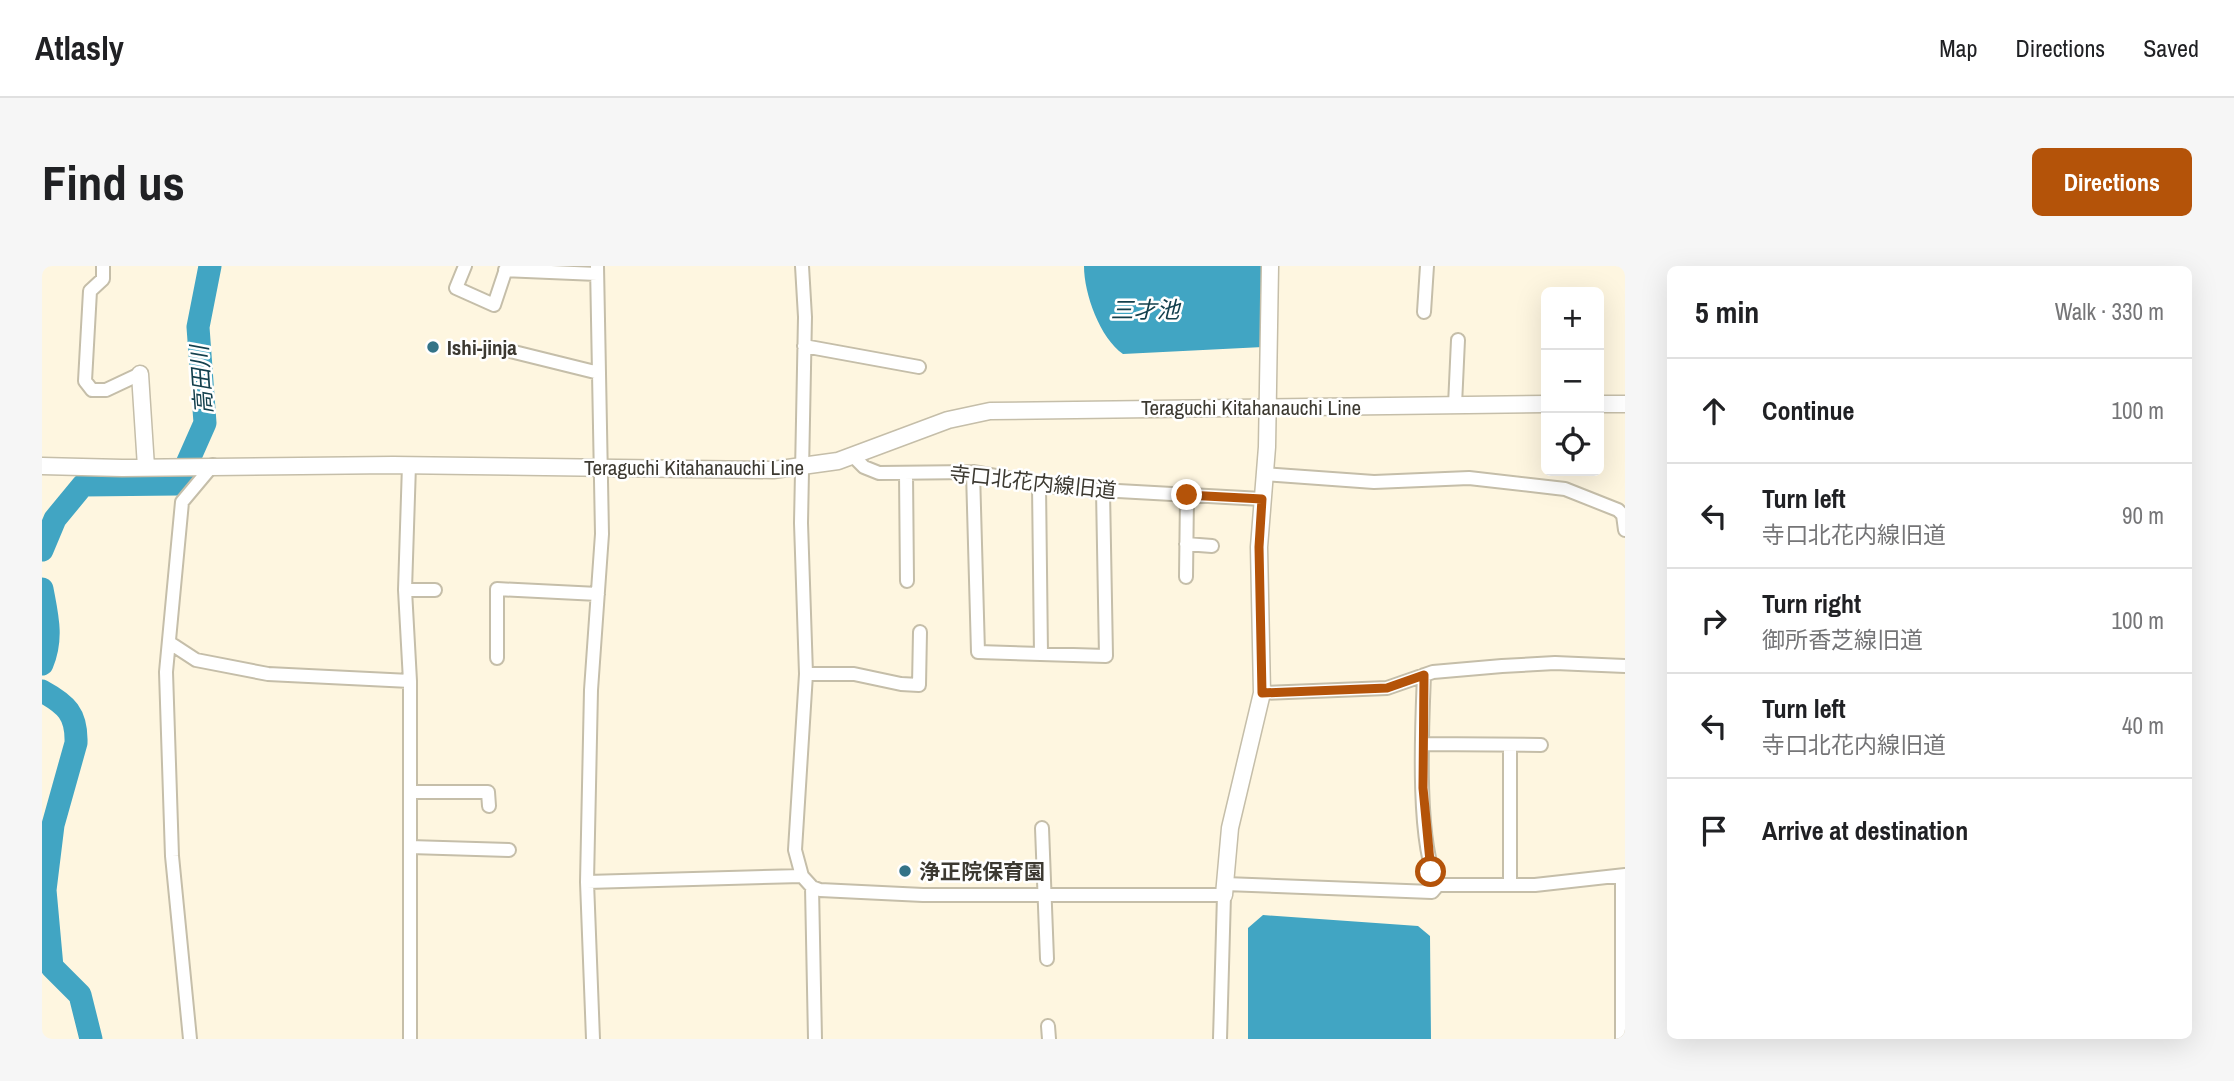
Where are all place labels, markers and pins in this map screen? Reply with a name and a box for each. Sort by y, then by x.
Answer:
place label: Ishi-jinja [447,333,517,362]
marker: Ishi-jinja [425,339,441,355]
place label: 浄正院保育園 [919,857,1045,886]
marker: 浄正院保育園 [897,863,913,879]

